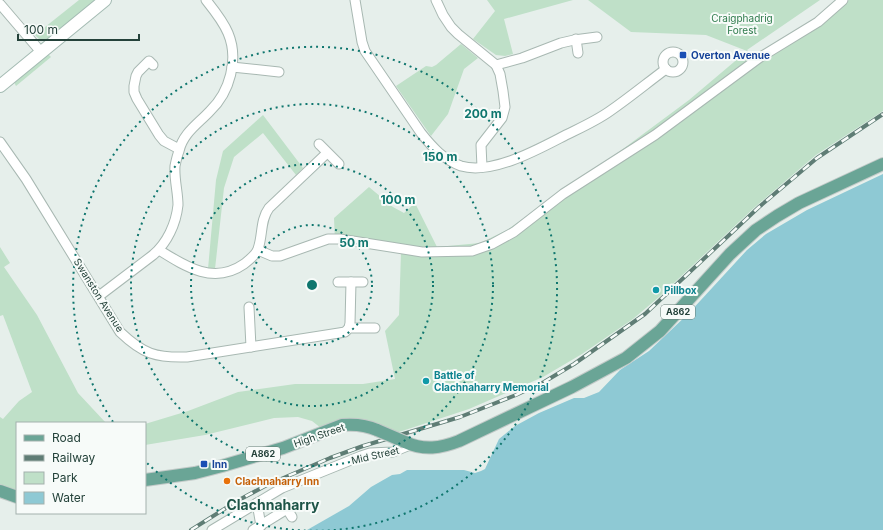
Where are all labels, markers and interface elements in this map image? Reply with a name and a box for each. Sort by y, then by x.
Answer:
park label: Craigphadrig Forest [711,12,773,36]
scale bar [18,16,139,42]
text: 100 m [24,22,58,37]
place label: Overton Avenue [691,49,770,61]
marker: Overton Avenue [678,50,688,60]
text: 200 m [464,106,502,121]
text: 150 m [423,149,457,164]
text: 100 m [380,192,416,207]
text: 50 m [339,235,369,250]
street label: Swanston Avenue [72,256,127,334]
centre of rings [305,278,319,292]
place label: Pillbox [664,284,697,296]
marker: Pillbox [651,285,661,295]
road number: A862 [661,305,695,319]
place label: Battle of Clachnaharry Memorial [434,369,549,394]
marker: Battle of Clachnaharry Memorial [421,376,431,386]
street label: High Street [292,420,347,449]
legend [16,422,146,514]
text: Road [52,430,81,445]
street label: Mid Street [350,444,401,466]
road number: A862 [246,447,280,461]
text: Railway [52,450,96,465]
place label: Inn [212,458,227,470]
marker: Inn [199,459,209,469]
text: Park [52,470,78,485]
place label: Clachnaharry Inn [235,475,319,488]
marker: Clachnaharry Inn [222,476,232,486]
text: Water [52,490,86,505]
district label: Clachnaharry [226,496,320,513]

